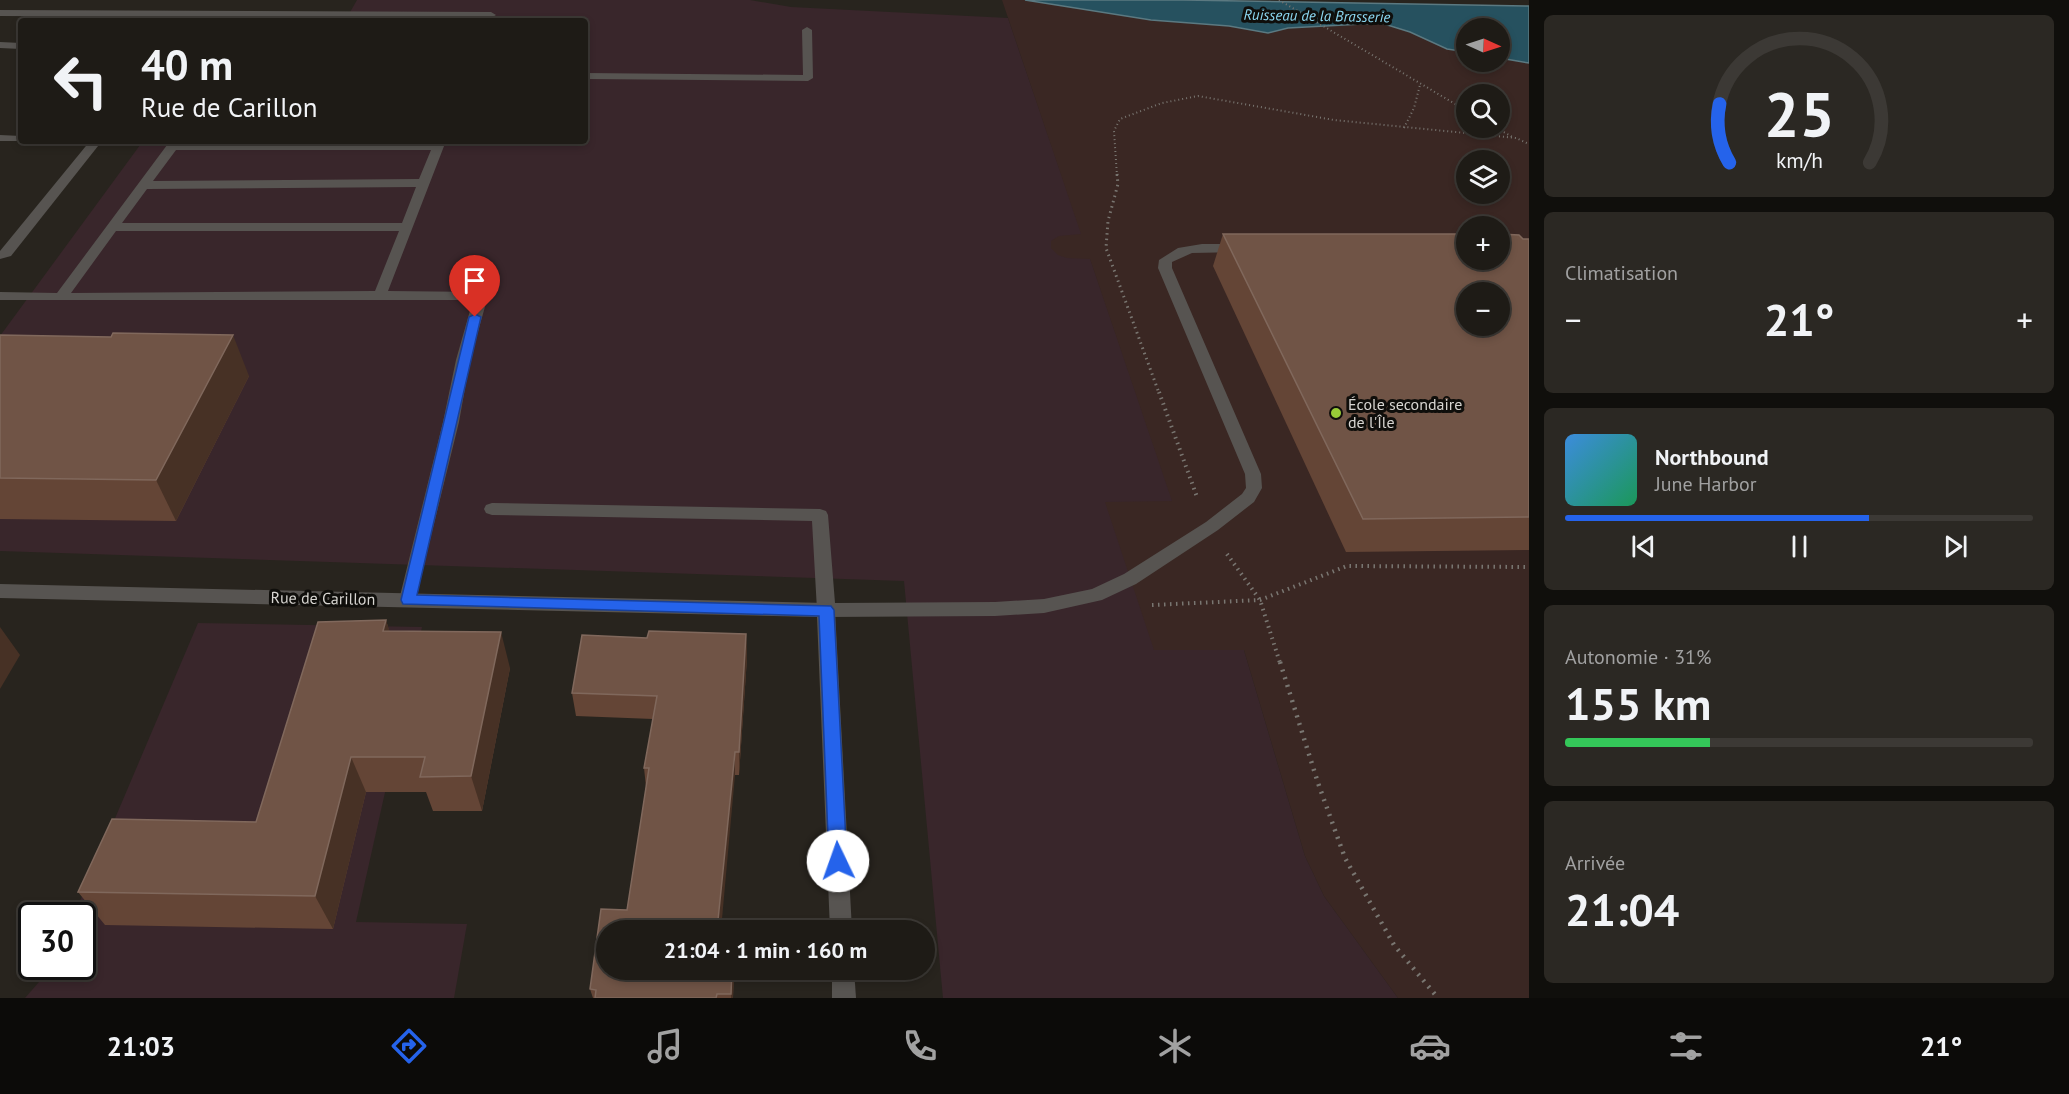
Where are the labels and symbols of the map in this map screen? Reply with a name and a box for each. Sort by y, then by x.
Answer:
water label: Ruisseau de la Brasserie [1243,5,1391,26]
north arrow [1456,18,1510,72]
pin [449,255,500,317]
place label: École secondaire de l'Île [1348,394,1462,432]
marker: École secondaire de l'Île [1329,406,1343,420]
street label: Rue de Carillon [271,587,375,609]
position arrow [806,829,870,893]
speed limit sign: 30 [18,902,96,980]

